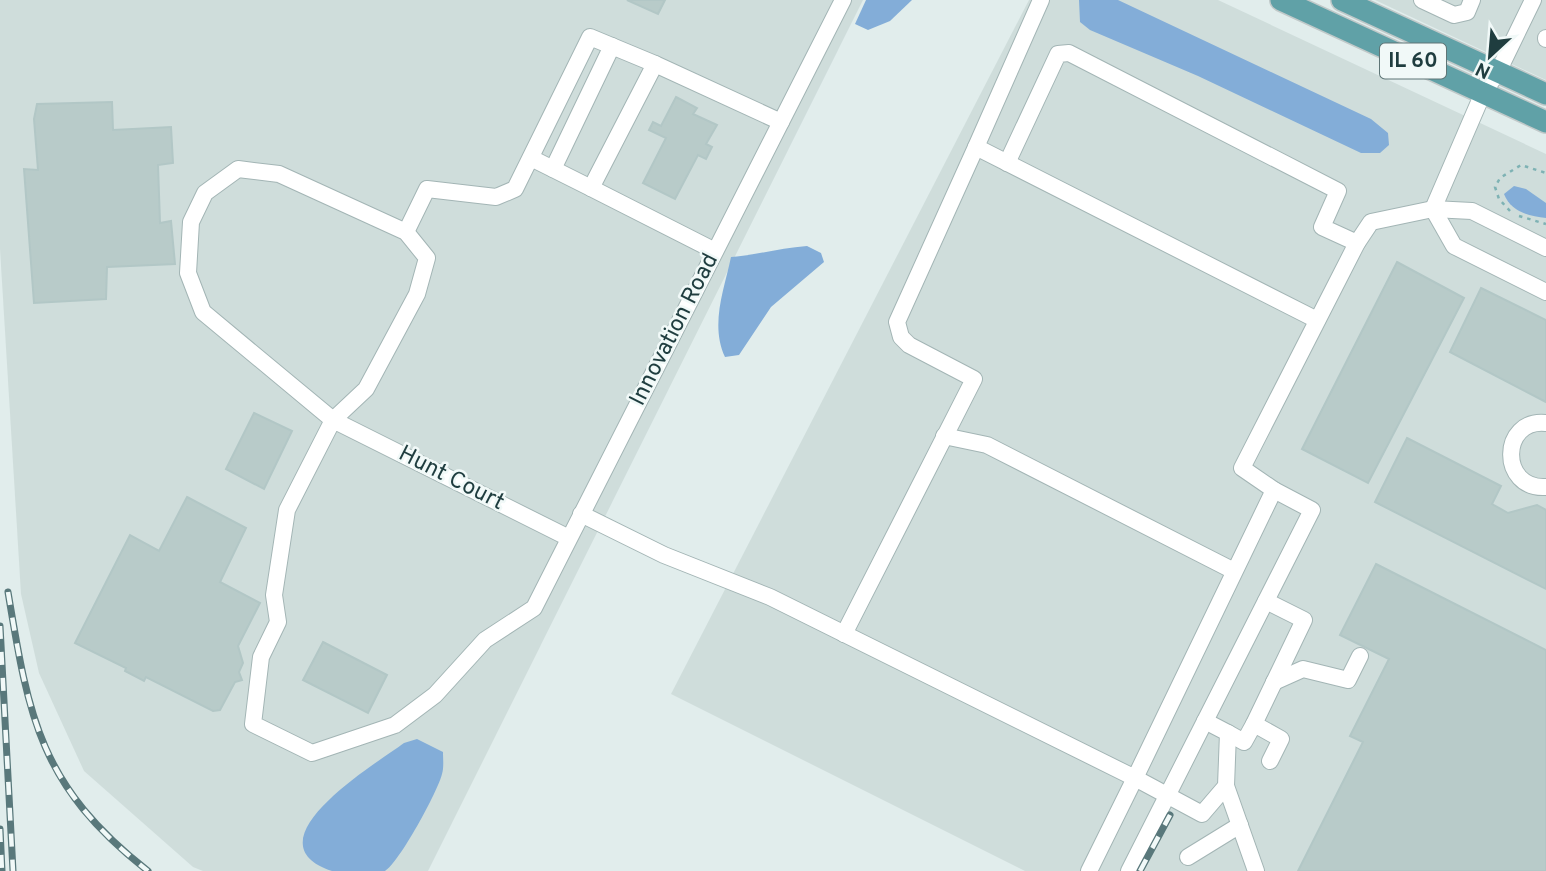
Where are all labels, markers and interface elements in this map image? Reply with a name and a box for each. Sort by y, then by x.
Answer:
north arrow [1455,21,1525,91]
road number: IL 60 [1380,43,1446,78]
text: N [1472,56,1495,83]
street label: Innovation Road [624,249,726,411]
street label: Hunt Court [393,440,509,518]

